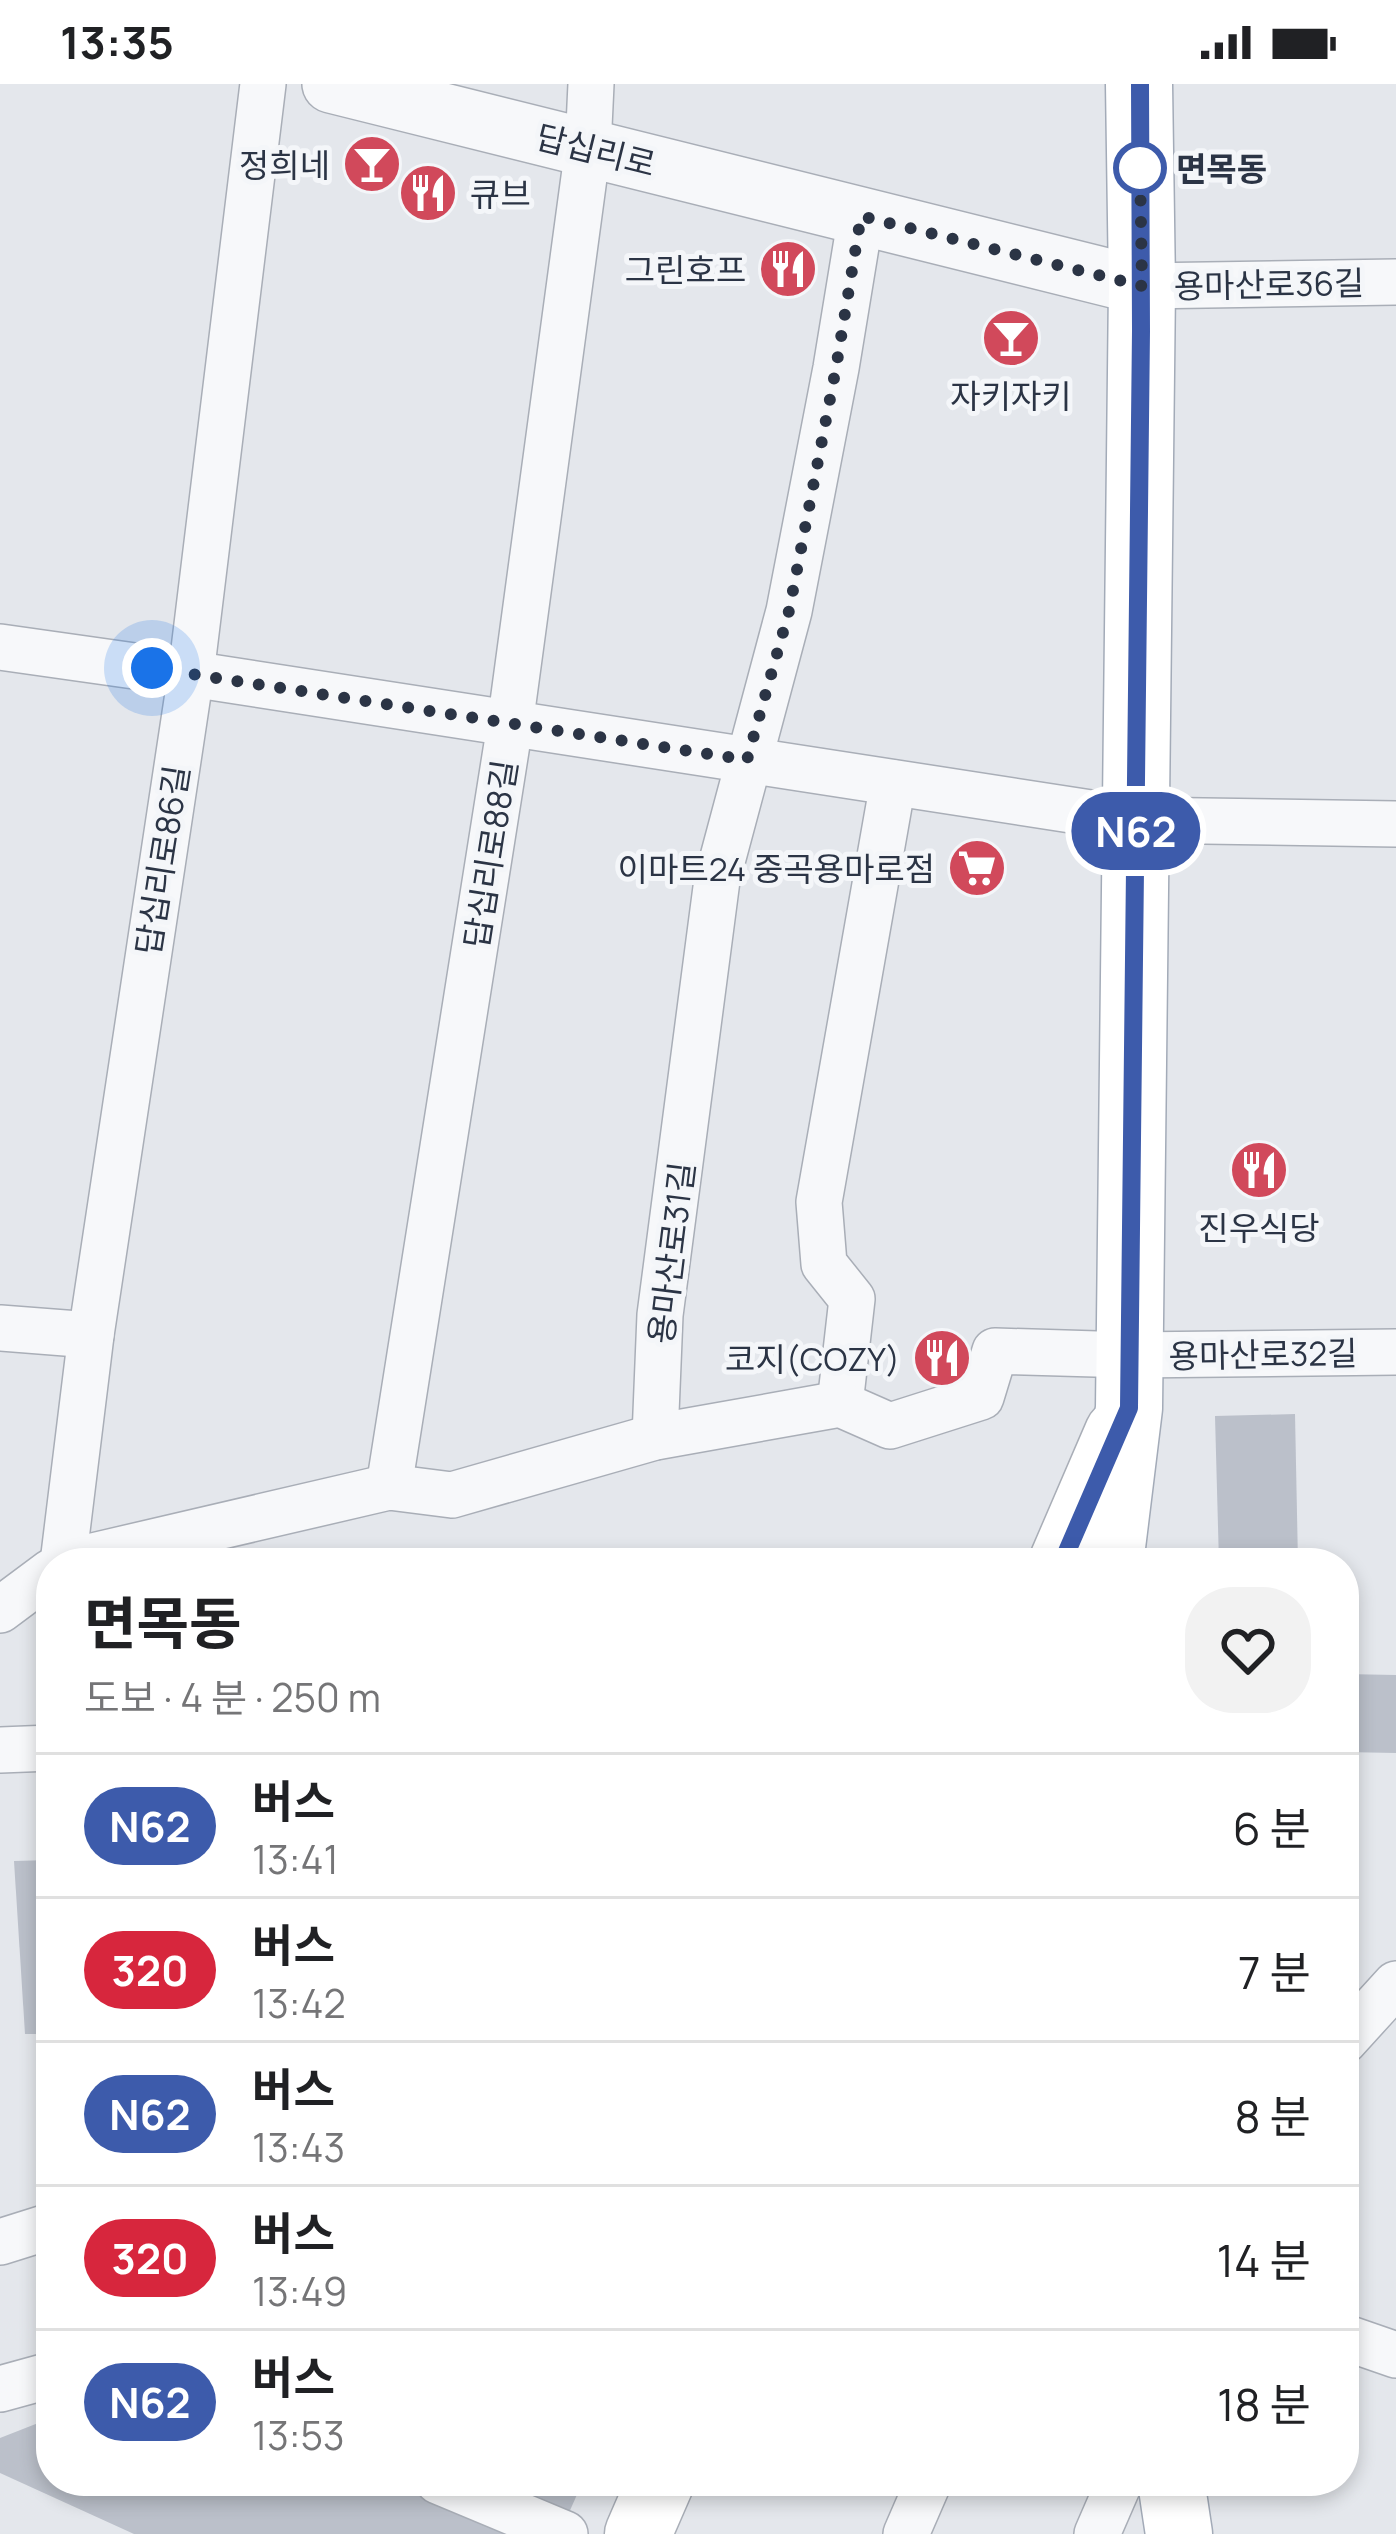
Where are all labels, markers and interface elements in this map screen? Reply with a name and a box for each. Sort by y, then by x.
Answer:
text: 13:35 [60,11,174,73]
street label: 답십리로 [532,113,660,187]
bar icon: 정희네 [341,133,403,195]
place label: 정희네 [239,142,330,187]
marker: 면목동 [1115,143,1165,193]
place label: 면목동 [1176,146,1267,191]
restaurant icon: 큐브 [397,162,459,224]
place label: 큐브 [470,171,531,216]
restaurant icon: 그린호프 [757,238,819,300]
place label: 그린호프 [625,247,746,292]
street label: 용마산로36길 [1173,260,1365,308]
bar icon: 자키자키 [980,307,1042,369]
place label: 자키자키 [950,373,1072,418]
your location [122,638,182,698]
street label: 답십리로88길 [453,757,527,951]
street label: 답십리로86길 [125,762,199,958]
line badge: N62 [1067,792,1205,870]
text: N62 [1095,802,1177,860]
supermarket icon: 이마트24 중곡용마로점 [946,837,1008,899]
place label: 이마트24 중곡용마로점 [618,846,935,891]
restaurant icon: 진우식당 [1228,1139,1290,1201]
street label: 용마산로31길 [638,1159,704,1347]
place label: 진우식당 [1198,1205,1320,1250]
restaurant icon: 코지(COZY) [911,1327,973,1389]
street label: 용마산로32길 [1168,1330,1358,1378]
place label: 코지(COZY) [725,1336,900,1381]
text: 면목동 [84,1583,241,1661]
button: heart [1185,1587,1311,1713]
text: 도보 · 4 분 · 250 m [84,1670,381,1724]
text: 버스 [252,1770,335,1832]
text: N62 [109,1797,191,1855]
text: 6 분 [1233,1797,1311,1859]
text: 13:41 [252,1832,339,1886]
text: 버스 [252,1914,335,1976]
text: 320 [111,1941,189,1999]
text: 7 분 [1238,1941,1311,2003]
text: 13:42 [252,1976,346,2030]
text: 버스 [252,2058,335,2120]
text: N62 [109,2085,191,2143]
text: 8 분 [1234,2085,1311,2147]
text: 13:43 [252,2120,345,2174]
text: 버스 [252,2202,335,2264]
text: 320 [111,2229,189,2287]
text: 14 분 [1217,2229,1311,2291]
text: 13:49 [252,2264,347,2318]
text: 버스 [252,2346,335,2408]
text: N62 [109,2373,191,2431]
text: 18 분 [1217,2373,1311,2435]
text: 13:53 [252,2408,345,2462]

